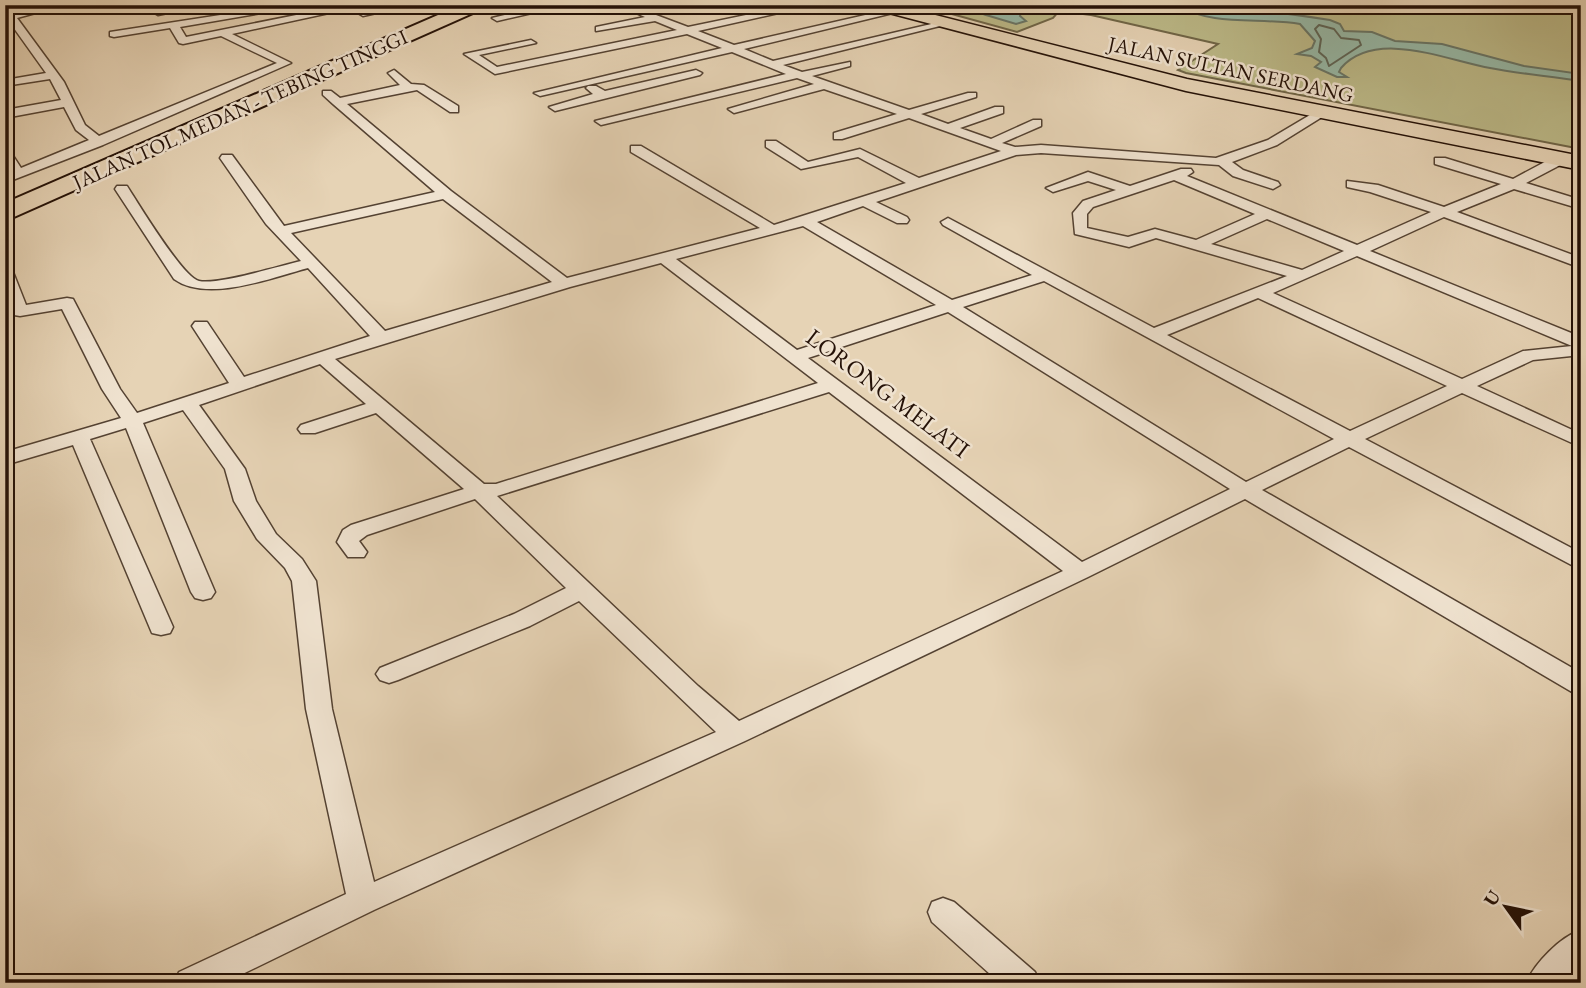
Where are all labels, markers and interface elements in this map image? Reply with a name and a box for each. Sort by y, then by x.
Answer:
street label: JALAN TOL MEDAN - TEBING TINGGI [66,23,412,196]
street label: JALAN SULTAN SERDANG [1104,29,1356,108]
street label: LORONG MELATI [800,321,976,465]
north arrow [1470,872,1540,942]
text: U [1478,885,1507,911]

